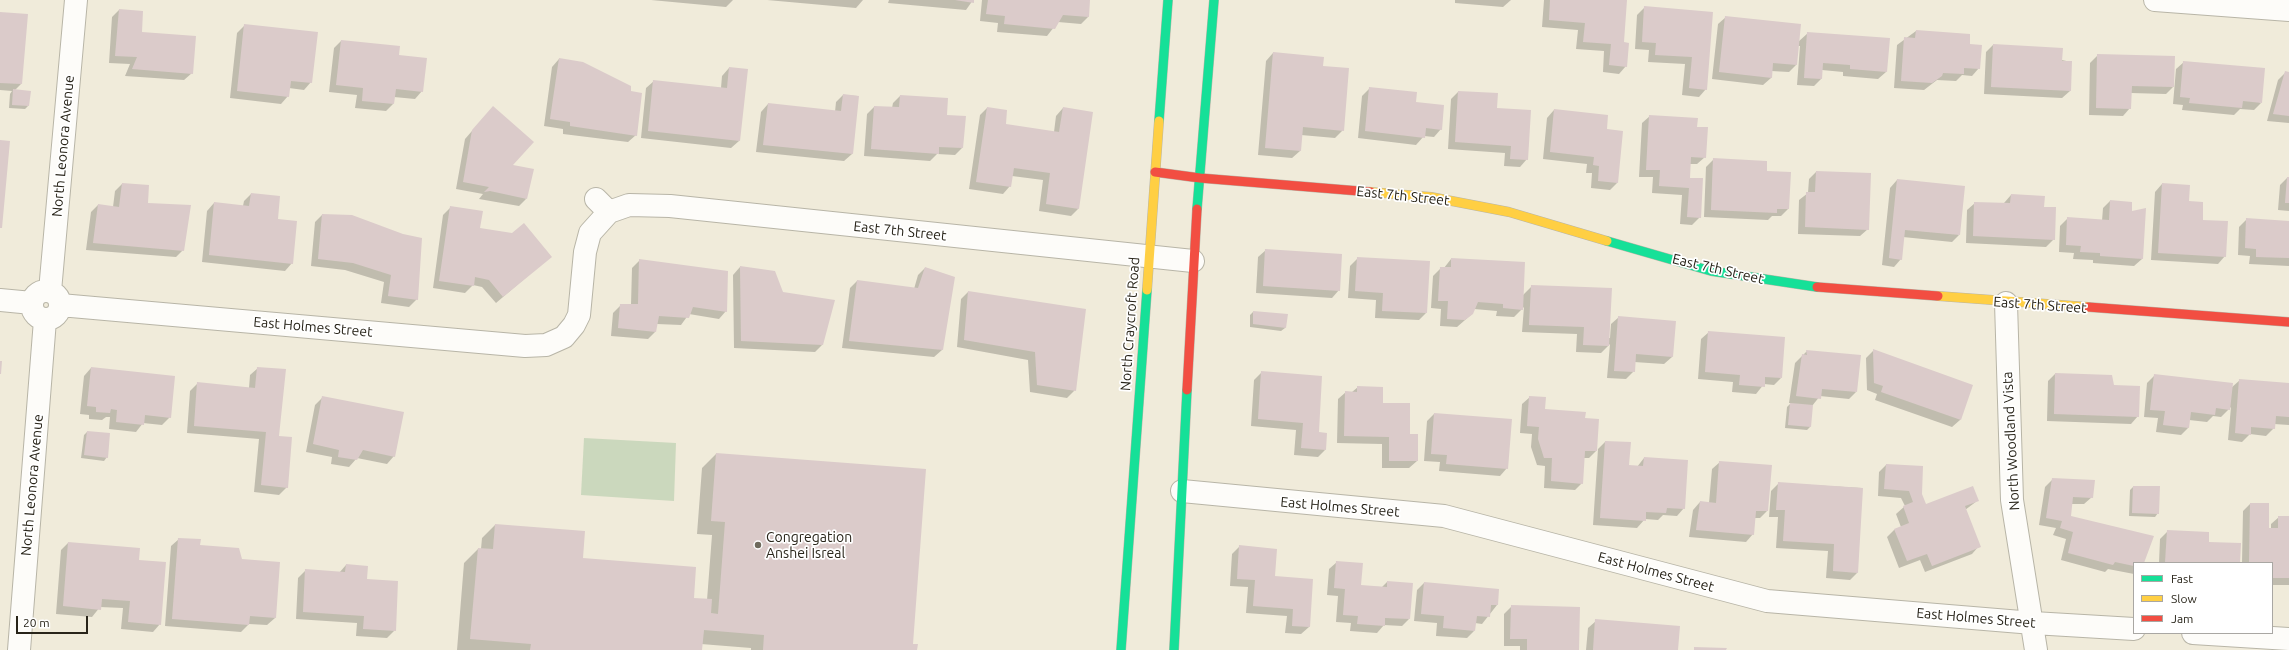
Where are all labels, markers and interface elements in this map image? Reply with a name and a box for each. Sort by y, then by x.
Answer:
street label: North Leonora Avenue [48,74,78,218]
street label: East 7th Street [1356,183,1450,209]
street label: East 7th Street [853,218,947,244]
street label: East 7th Street [1671,250,1765,288]
street label: North Craycroft Road [1117,256,1143,392]
street label: East 7th Street [1993,293,2087,317]
street label: East Holmes Street [253,313,373,341]
street label: North Woodland Vista [1999,371,2023,511]
street label: North Leonora Avenue [17,413,47,557]
street label: East Holmes Street [1280,493,1400,521]
place label: Congregation Anshei Isreal [766,529,852,562]
marker: Congregation Anshei Isreal [753,540,763,550]
street label: East Holmes Street [1596,548,1716,596]
legend [2133,562,2273,634]
text: Fast [2171,572,2193,585]
text: Slow [2171,592,2197,605]
street label: East Holmes Street [1916,604,2036,632]
scale bar [18,608,90,634]
text: Jam [2171,612,2193,625]
text: 20 m [23,616,50,629]

